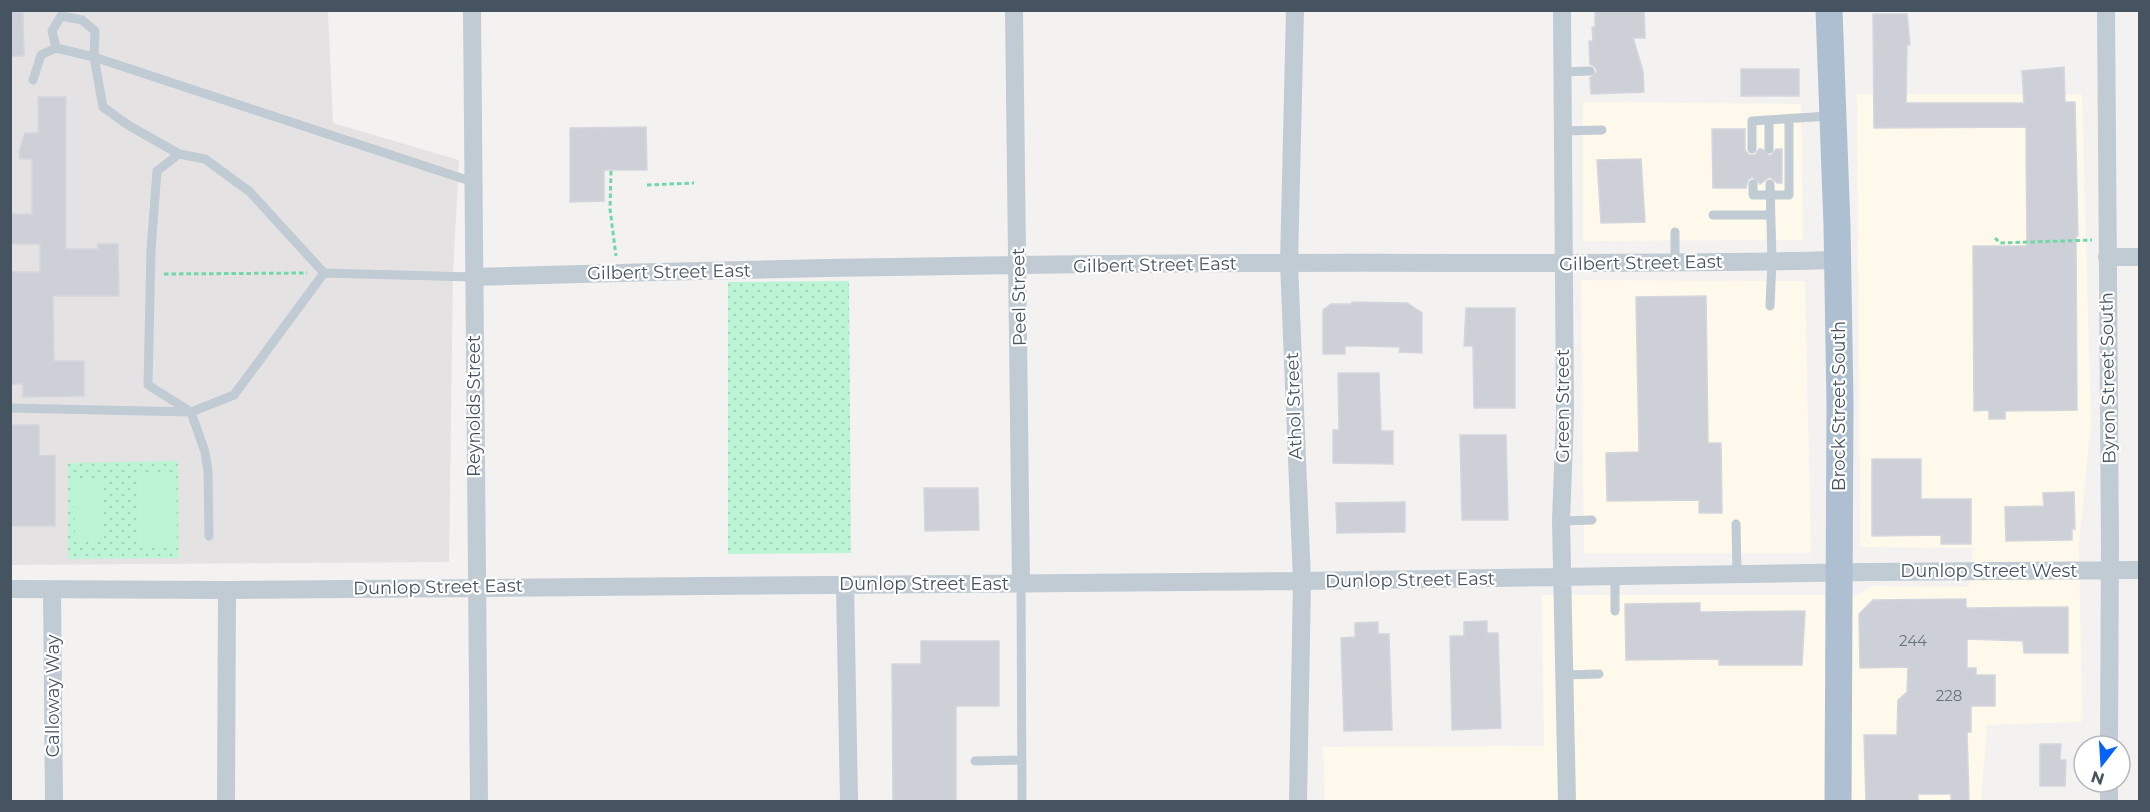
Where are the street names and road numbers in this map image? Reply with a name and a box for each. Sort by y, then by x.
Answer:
street label: Peel Street [1007,248,1031,346]
street label: Gilbert Street East [1559,251,1723,275]
street label: Gilbert Street East [1073,253,1237,277]
street label: Gilbert Street East [587,260,751,284]
street label: Byron Street South [2096,292,2120,464]
street label: Brock Street South [1828,321,1850,491]
street label: Reynolds Street [463,335,485,477]
street label: Green Street [1552,349,1574,463]
street label: Athol Street [1281,352,1307,460]
street label: Dunlop Street West [1900,560,2078,582]
street label: Dunlop Street East [1325,568,1495,592]
street label: Dunlop Street East [839,573,1009,595]
street label: Dunlop Street East [353,575,523,599]
street label: Calloway Way [42,634,64,758]

